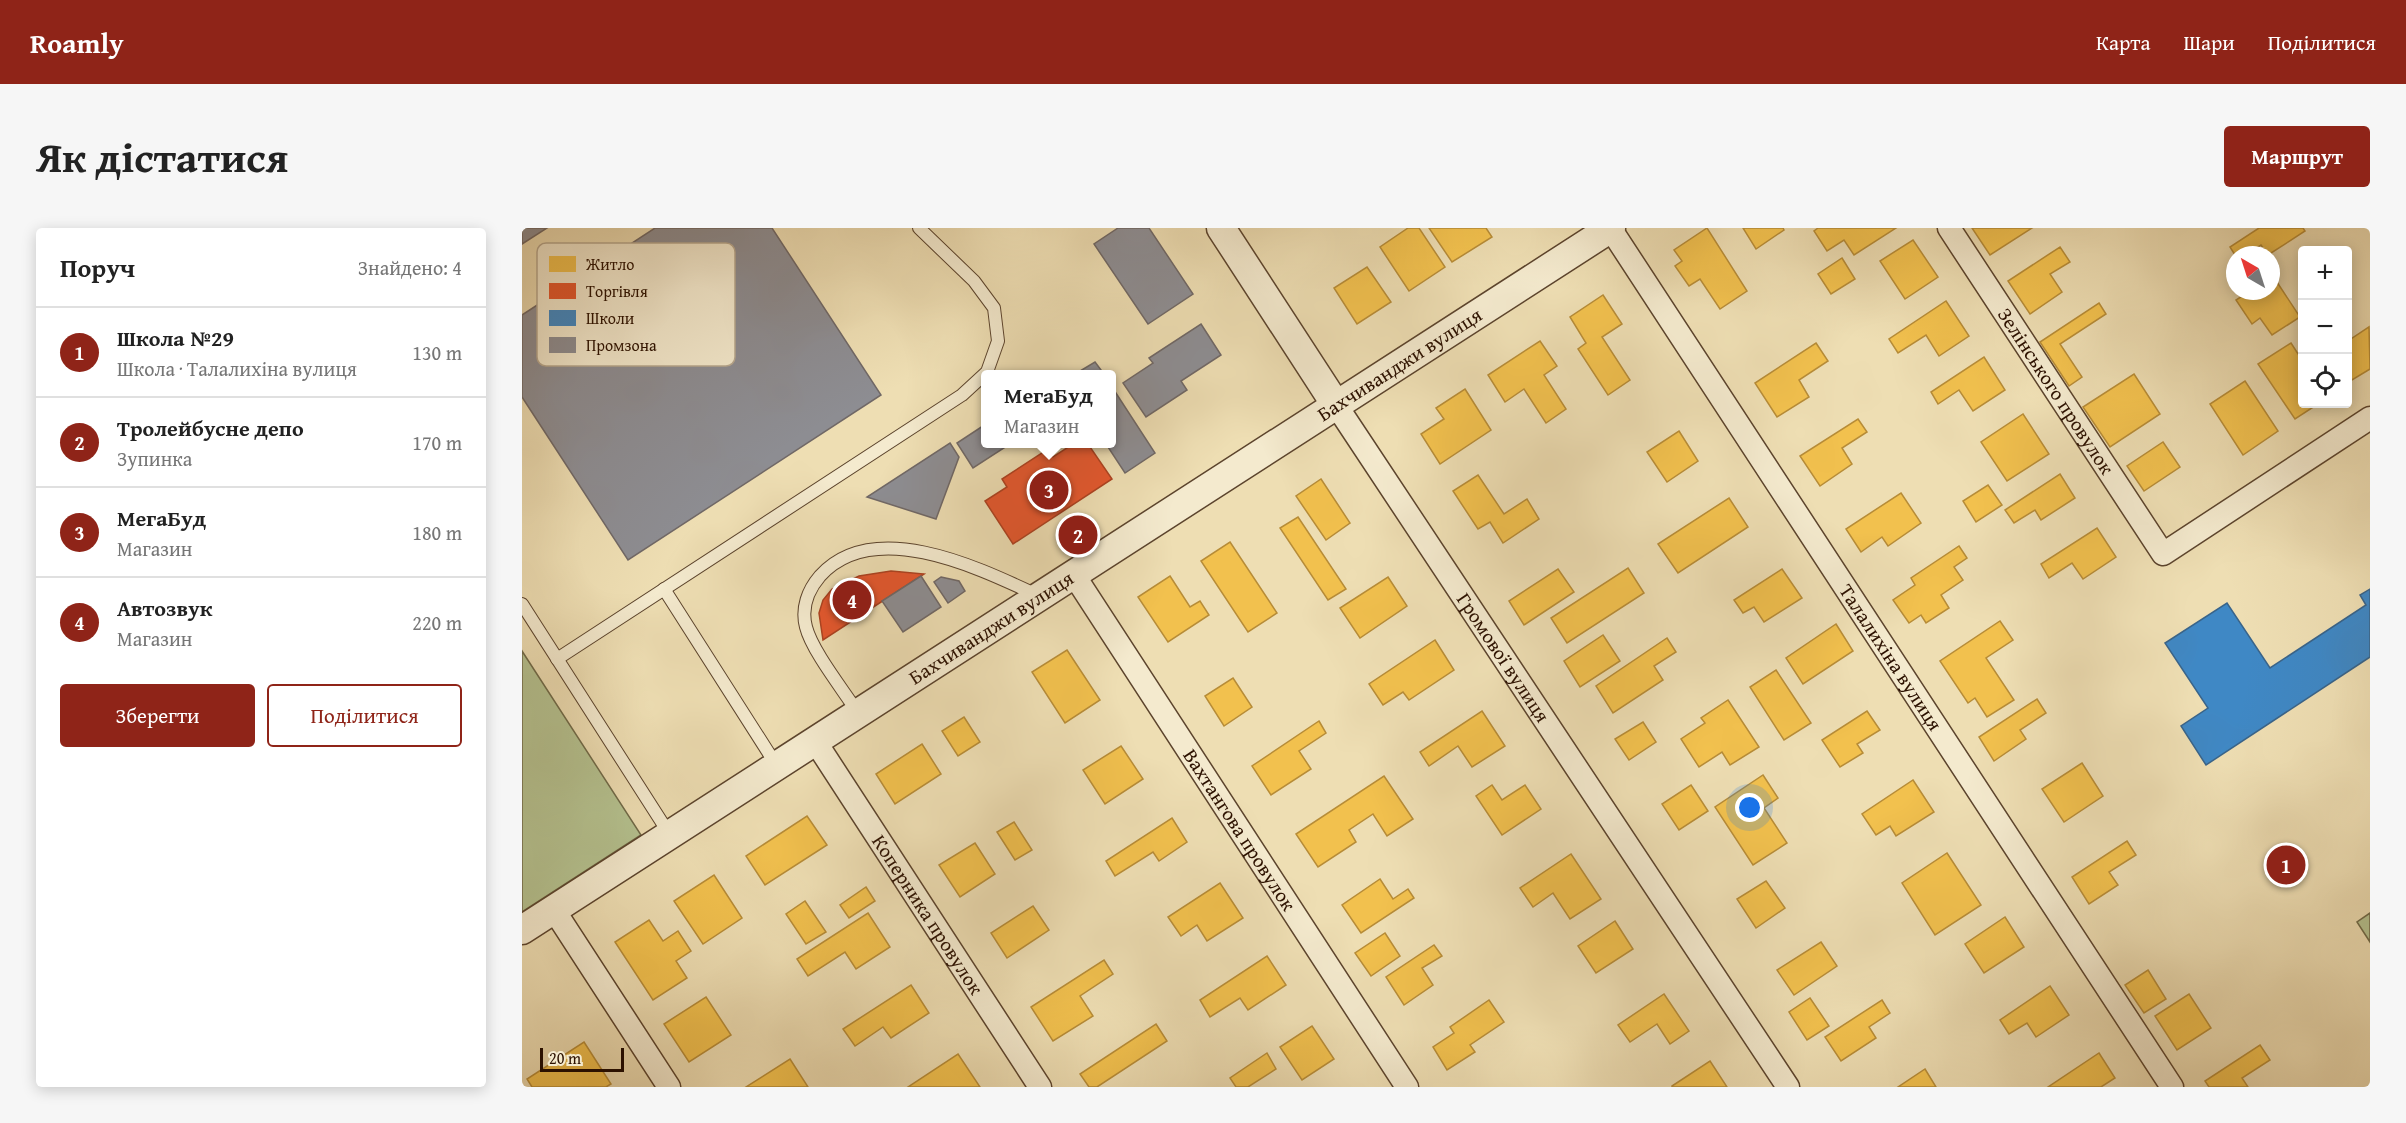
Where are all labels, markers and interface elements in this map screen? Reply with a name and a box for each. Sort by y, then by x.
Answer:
text: Roamly [30,22,124,63]
text: Карта [2096,27,2150,58]
text: Шари [2183,27,2235,58]
text: Поділитися [2268,27,2376,58]
text: Як дістатися [36,126,288,187]
button: Маршрут [2224,126,2370,187]
legend [537,243,735,366]
north arrow [2226,246,2280,300]
map controls [2298,246,2352,408]
button: + [2298,246,2352,300]
text: Поруч [60,248,135,287]
text: Житло [585,252,634,276]
text: Знайдено: 4 [358,253,462,282]
text: Торгівля [586,279,648,303]
street label: Бахчиванджи вулиця [1311,300,1487,428]
button: − [2298,300,2352,354]
street label: Зелінського провулок [1991,302,2122,480]
text: Школи [586,306,635,330]
text: Школа №29 [117,322,234,354]
text: Промзона [586,333,657,357]
text: 1 [74,338,85,367]
text: 130 m [412,338,462,367]
text: Школа · Талалихіна вулиця [117,354,357,383]
button: locate [2298,354,2352,408]
popup [981,370,1116,448]
text: МегаБуд [1004,379,1093,411]
text: Магазин [1004,411,1079,440]
text: Тролейбусне депо [117,412,304,444]
text: 2 [74,428,85,457]
text: 170 m [412,428,462,457]
text: Зупинка [117,444,192,473]
pin: 3 [1030,468,1068,512]
text: МегаБуд [117,502,206,534]
pin: 2 [1058,512,1098,558]
text: 3 [74,518,85,547]
text: 180 m [412,518,462,547]
text: Магазин [117,534,192,563]
street label: Бахчиванджи вулиця [903,563,1079,691]
pin: 4 [832,578,872,622]
street label: Талалихіна вулиця [1833,578,1950,736]
street label: Громової вулиця [1450,587,1557,728]
text: Автозвук [117,592,212,624]
text: 4 [74,608,85,637]
text: 220 m [412,608,462,637]
text: Магазин [117,624,192,653]
button: Зберегти [60,684,255,747]
button: Поділитися [267,684,462,747]
street label: Вахтангова провулок [1177,743,1304,917]
your location [1735,793,1764,822]
street label: Коперника провулок [865,828,991,1001]
pin: 1 [2266,842,2306,888]
scale bar [540,1045,624,1072]
text: 20 m [549,1046,581,1070]

